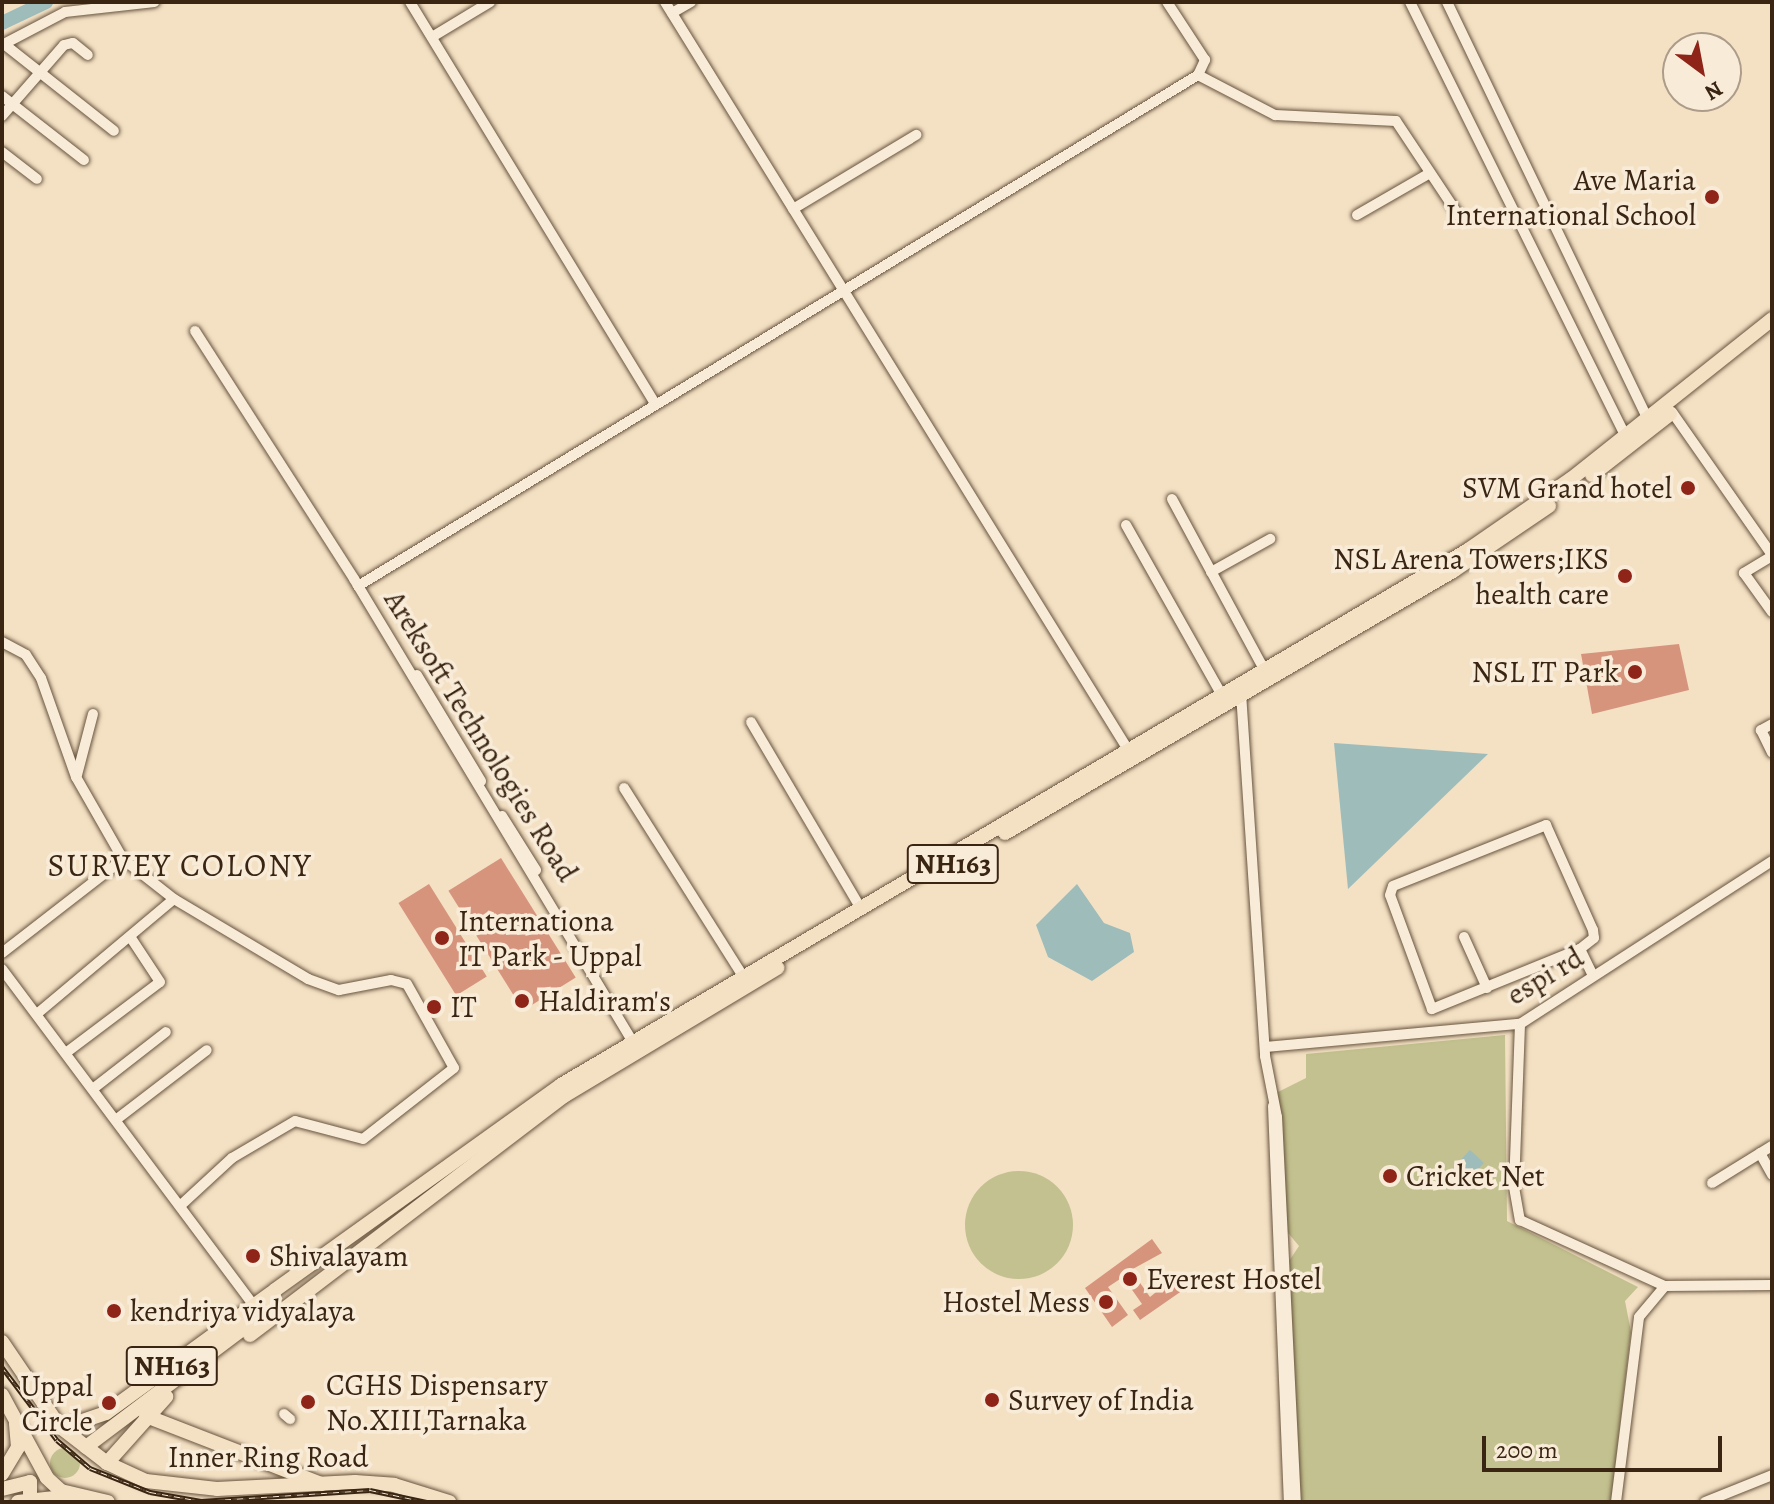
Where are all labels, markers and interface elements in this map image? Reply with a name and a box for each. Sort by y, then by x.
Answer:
north arrow [1662,32,1742,112]
text: N [1699,74,1728,108]
place label: Ave Maria International School [1446,162,1696,232]
marker: Ave Maria International School [1703,188,1721,206]
place label: SVM Grand hotel [1462,470,1672,506]
marker: SVM Grand hotel [1679,479,1697,497]
place label: NSL Arena Towers;IKS health care [1333,541,1609,612]
marker: NSL Arena Towers;IKS health care [1616,567,1634,585]
street label: Areksoft Technologies Road [377,584,585,888]
place label: NSL IT Park [1472,654,1619,690]
marker: NSL IT Park [1626,663,1644,681]
road number: NH163 [905,840,1001,888]
district label: SURVEY COLONY [48,846,312,884]
place label: Internationa IT Park - Uppal [458,903,643,974]
marker: Internationa IT Park - Uppal [433,929,451,947]
street label: espi rd [1500,939,1590,1013]
place label: Haldiram's [538,983,671,1019]
place label: IT [450,989,477,1025]
marker: Haldiram's [513,992,531,1010]
marker: IT [425,998,443,1016]
place label: Cricket Net [1406,1158,1545,1194]
marker: Cricket Net [1381,1167,1399,1185]
place label: Shivalayam [269,1238,408,1274]
marker: Shivalayam [244,1247,262,1265]
place label: Everest Hostel [1146,1261,1321,1297]
marker: Everest Hostel [1121,1270,1139,1288]
place label: Hostel Mess [942,1284,1090,1320]
place label: kendriya vidyalaya [130,1293,355,1329]
marker: Hostel Mess [1097,1293,1115,1311]
marker: kendriya vidyalaya [105,1302,123,1320]
road number: NH163 [124,1342,220,1390]
place label: CGHS Dispensary No.XIII,Tarnaka [326,1367,548,1438]
place label: Uppal Circle [20,1368,93,1438]
place label: Survey of India [1008,1382,1194,1418]
marker: CGHS Dispensary No.XIII,Tarnaka [297,1391,319,1413]
marker: Survey of India [983,1391,1001,1409]
marker: Uppal Circle [100,1394,118,1412]
scale bar [1486,1420,1726,1470]
text: 200 m [1496,1434,1558,1466]
street label: Inner Ring Road [168,1439,368,1475]

